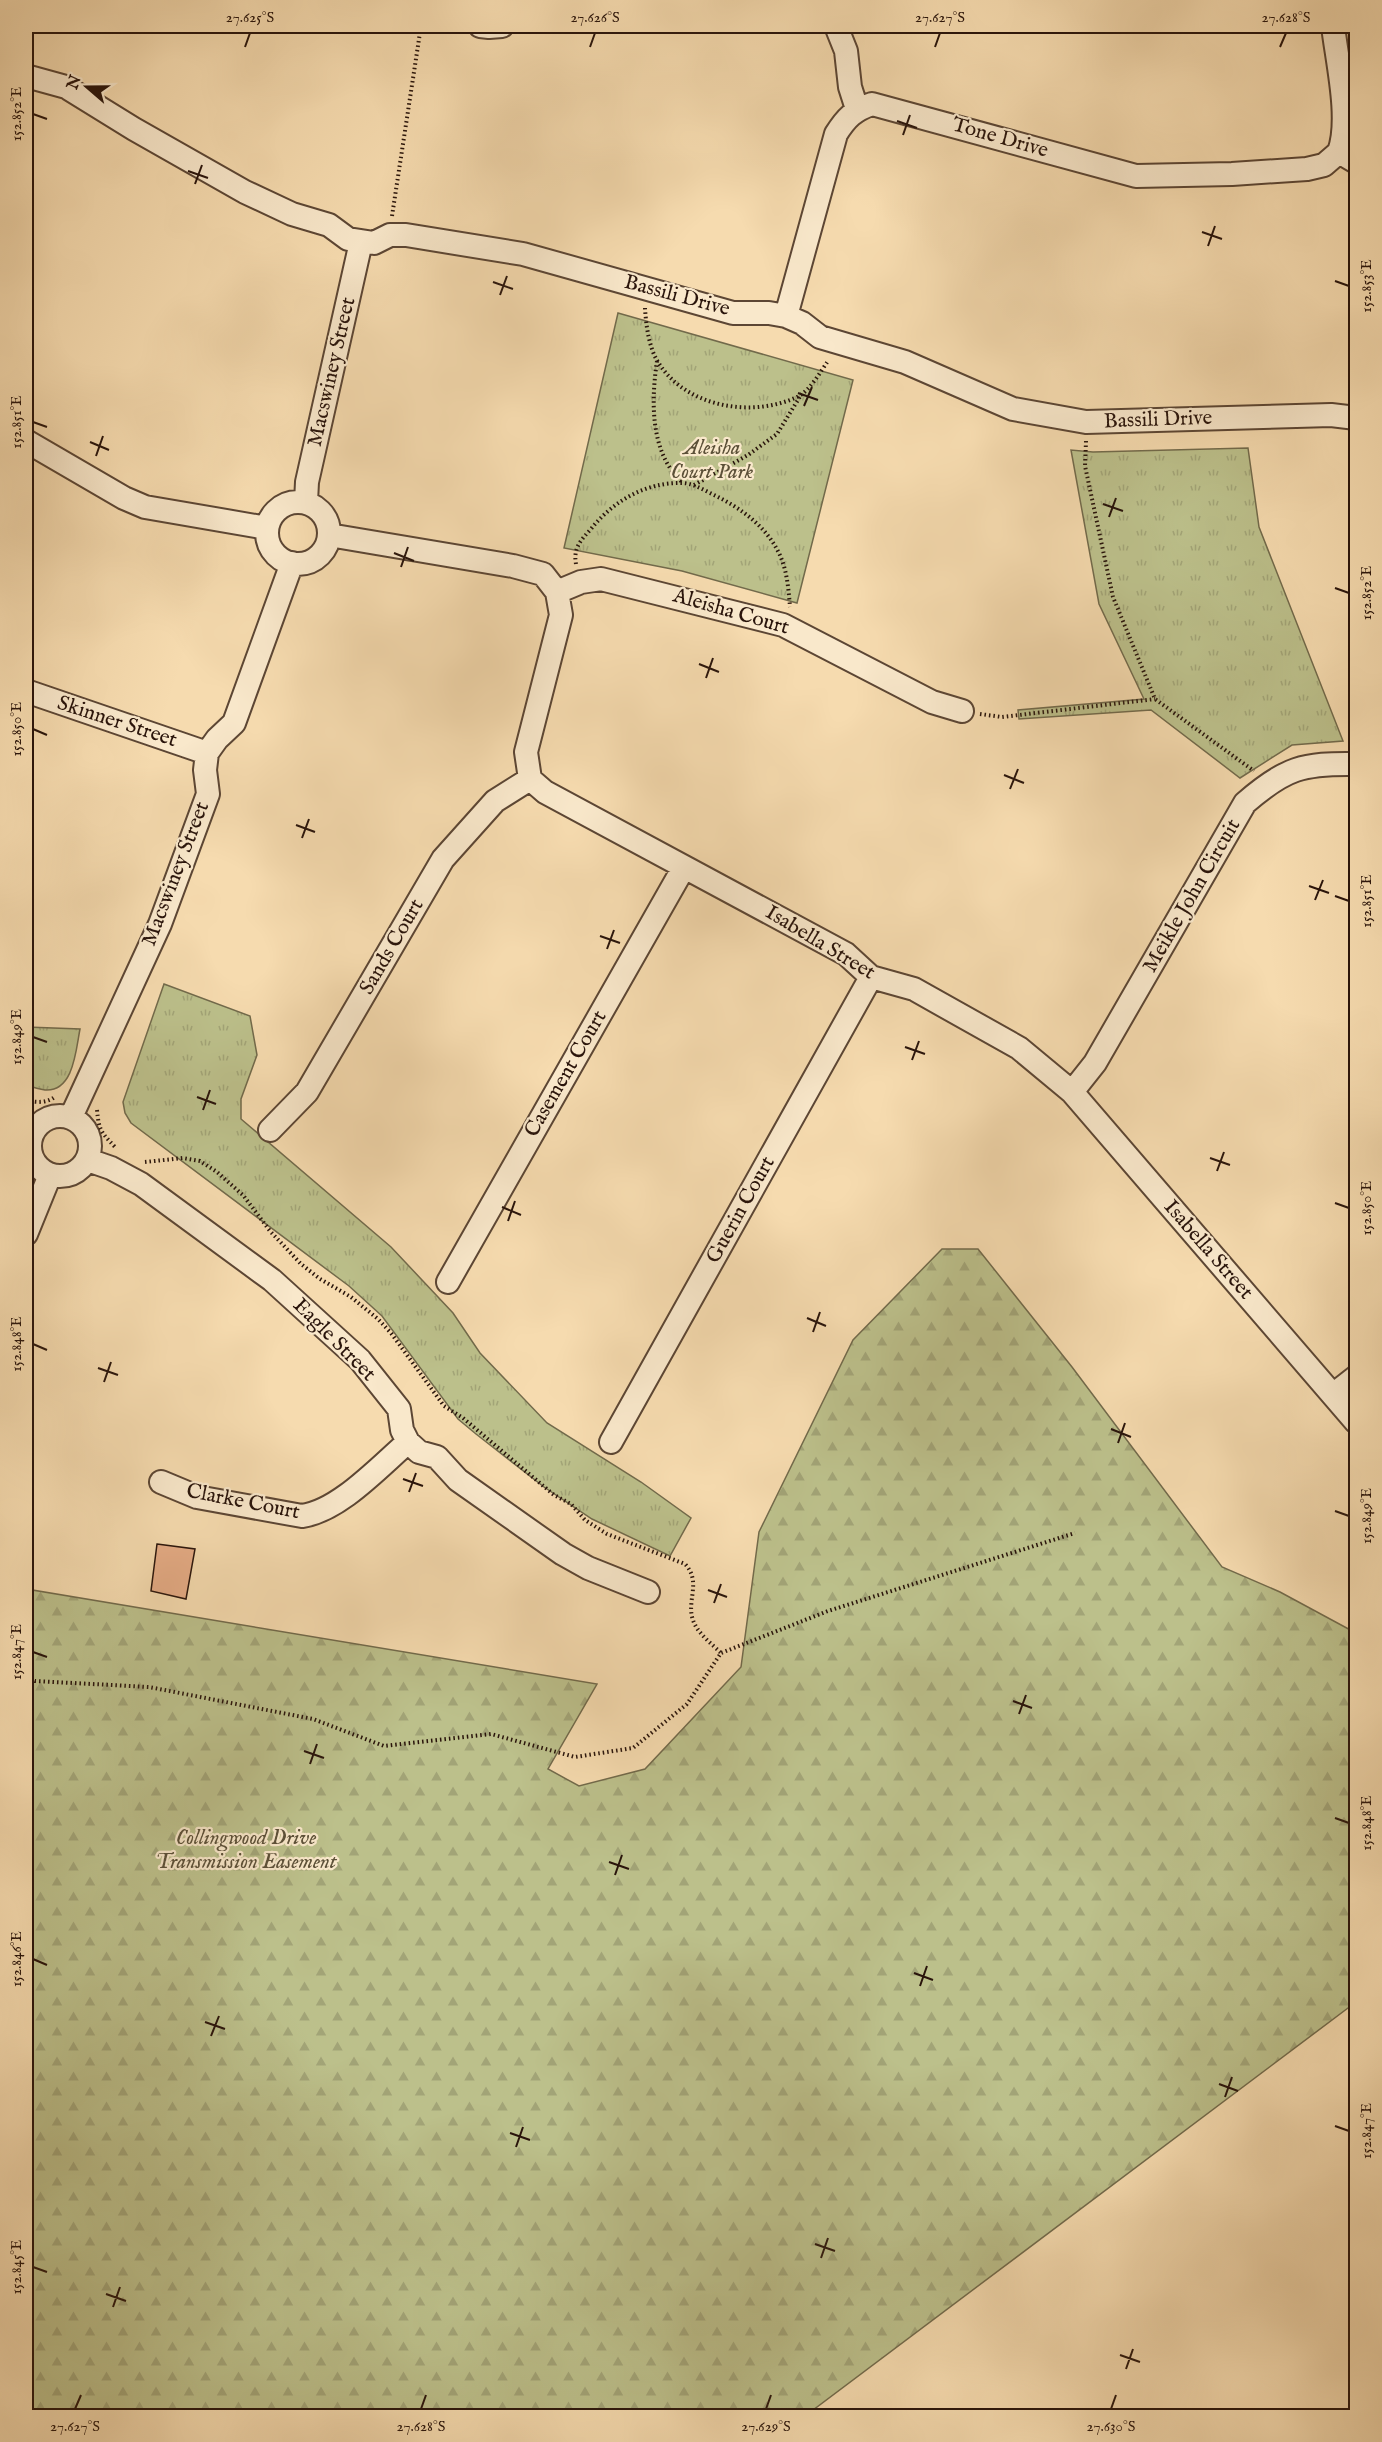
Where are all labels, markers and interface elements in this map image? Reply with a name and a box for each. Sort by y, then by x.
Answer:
text: 27.625°S [226,8,274,27]
text: 27.626°S [570,8,620,27]
text: 27.627°S [915,8,965,27]
text: 27.628°S [1262,8,1310,27]
north arrow [57,57,117,117]
text: N [63,72,87,93]
text: 152.852°E [7,87,26,141]
street label: Tone Drive [949,111,1052,165]
text: 152.853°E [1357,259,1376,313]
street label: Bassili Drive [621,269,733,323]
street label: Macswiney Street [302,295,362,449]
text: 152.851°E [7,395,26,449]
street label: Bassili Drive [1103,405,1213,435]
park label: Aleisha Court Park [671,435,754,486]
text: 152.852°E [1357,566,1376,620]
street label: Aleisha Court [669,582,792,641]
street label: Skinner Street [54,690,180,754]
text: 152.850°E [7,702,26,757]
street label: Macswiney Street [136,798,216,950]
street label: Meikle John Circuit [1137,814,1247,978]
text: 152.851°E [1357,874,1376,928]
street label: Sands Court [354,894,430,1000]
street label: Isabella Street [760,900,880,986]
street label: Casement Court [519,1006,613,1142]
text: 152.849°E [7,1009,26,1065]
street label: Guerin Court [700,1152,782,1268]
text: 152.850°E [1357,1181,1376,1236]
street label: Isabella Street [1157,1194,1259,1306]
street label: Eagle Street [287,1293,381,1387]
text: 152.848°E [7,1316,26,1372]
street label: Clarke Court [184,1478,302,1526]
text: 152.849°E [1357,1488,1376,1544]
text: 152.847°E [7,1624,26,1680]
text: 152.848°E [1357,1795,1376,1851]
park label: Collingwood Drive Transmission Easement [155,1825,338,1876]
text: 152.846°E [7,1931,26,1987]
text: 152.847°E [1357,2103,1376,2159]
text: 152.845°E [7,2240,26,2294]
text: 27.627°S [50,2417,100,2436]
text: 27.628°S [397,2417,445,2436]
text: 27.629°S [741,2417,791,2436]
text: 27.630°S [1087,2417,1135,2436]

